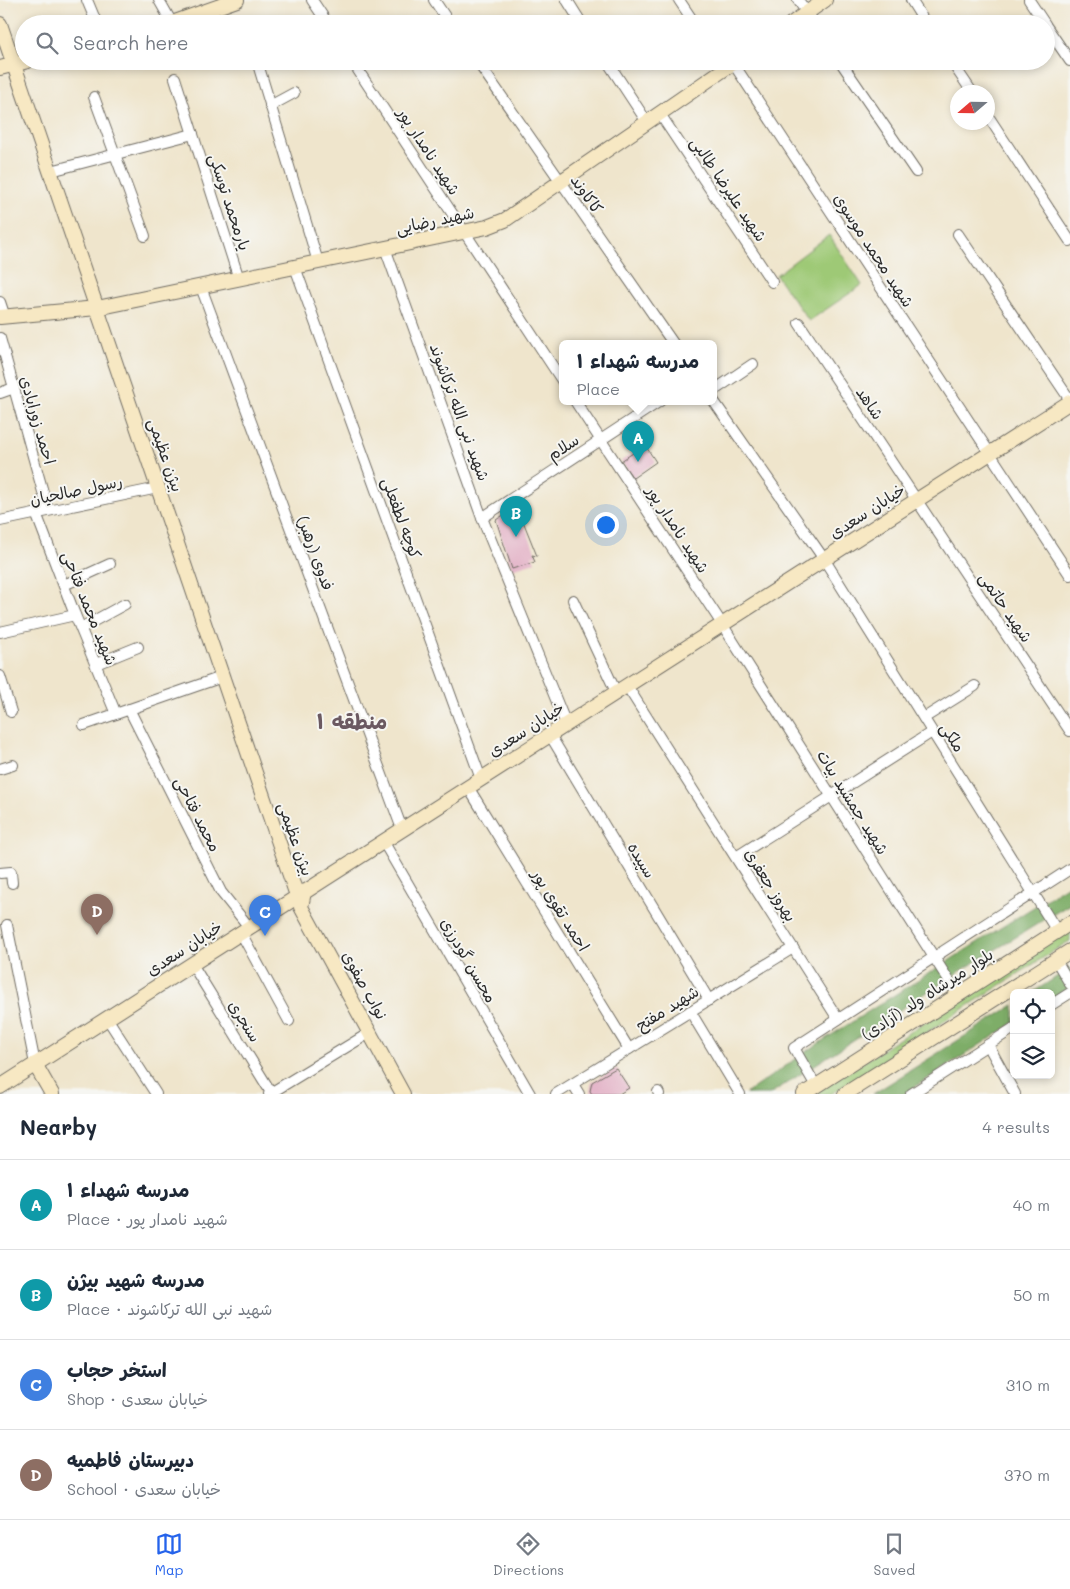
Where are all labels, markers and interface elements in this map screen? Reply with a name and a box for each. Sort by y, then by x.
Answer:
search box [15,15,1055,70]
icon: search [33,29,61,57]
text: Search here [73,30,189,55]
north arrow [950,85,995,130]
street label: شهید نامدار پور [391,101,466,199]
street label: شهید علیرضا طالبی [686,132,772,246]
street label: یارمحمد توسکی [204,151,256,253]
street label: کاکاوند [566,170,608,218]
street label: شهید محمد موسوی [829,189,919,311]
street label: شهید رضایی [394,201,476,239]
street label: شهید نبی الله ترکاشوند [425,340,495,484]
popup [559,340,717,405]
text: مدرسه شهداء ۱ [577,348,699,373]
street label: احمد زورابادی [16,373,61,467]
text: Place [577,378,620,399]
street label: شاهد [852,382,889,423]
street label: بیژن عظیمی [143,415,189,495]
pin: A [622,421,654,462]
street label: سلام [543,429,584,467]
street label: رسول صالحیان [28,469,124,511]
street label: کوچه لطفعلی [377,474,427,562]
street label: خیابان سعدی [825,478,909,543]
street label: شهید نامدار پور [640,479,715,577]
pin: B [500,496,532,537]
your location [593,512,619,538]
street label: فدوی (رهبر) [293,513,340,593]
street label: شهید محمد فتاحی [57,548,123,668]
street label: شهید حاتمی [974,567,1038,647]
street label: خیابان سعدی [484,696,568,761]
district label: منطقه ۱ [317,707,387,734]
street label: ملکی [935,718,971,756]
street label: شهید جمشید بیات [813,745,894,858]
street label: محمد فتاحی [170,773,226,855]
street label: بیژن عظیمی [273,799,319,879]
street label: سپیده [623,838,661,882]
street label: بهروز جعفری [741,844,802,925]
street label: احمد تقوی پور [526,863,595,955]
pin: D [81,894,113,935]
pin: C [249,895,281,936]
street label: محسن گودرزی [436,913,502,1007]
street label: خیابان سعدی [142,915,226,980]
street label: بلوار میرشاه ولد (آزادی) [857,943,997,1045]
street label: نواب صفوی [337,947,393,1023]
street label: شهید مفتح [631,980,703,1036]
map controls [1010,989,1055,1079]
button: locate [1010,989,1055,1034]
street label: سنجری [224,996,266,1046]
button: layers [1010,1034,1055,1079]
text: Nearby [20,1113,97,1140]
text: 4 results [982,1116,1050,1137]
text: مدرسه شهداء ۱ [67,1177,189,1202]
text: A [30,1194,42,1215]
text: 40 m [1013,1194,1050,1215]
text: Place · شهید نامدار پور [67,1208,228,1229]
text: مدرسه شهید بیژن [67,1267,205,1292]
text: B [31,1284,41,1305]
text: 50 m [1013,1284,1050,1305]
text: Place · شهید نبی الله ترکاشوند [67,1298,272,1319]
text: استخر حجاب [67,1357,167,1382]
text: C [30,1374,42,1395]
text: 310 m [1006,1374,1050,1395]
text: Shop · خیابان سعدی [67,1388,208,1409]
text: دبیرستان فاطمیه [67,1447,194,1472]
text: D [30,1464,42,1485]
text: 370 m [1004,1464,1050,1485]
text: School · خیابان سعدی [67,1478,221,1499]
tab: Map [155,1530,183,1579]
tab: Directions [493,1530,564,1579]
tab: Saved [874,1530,915,1579]

